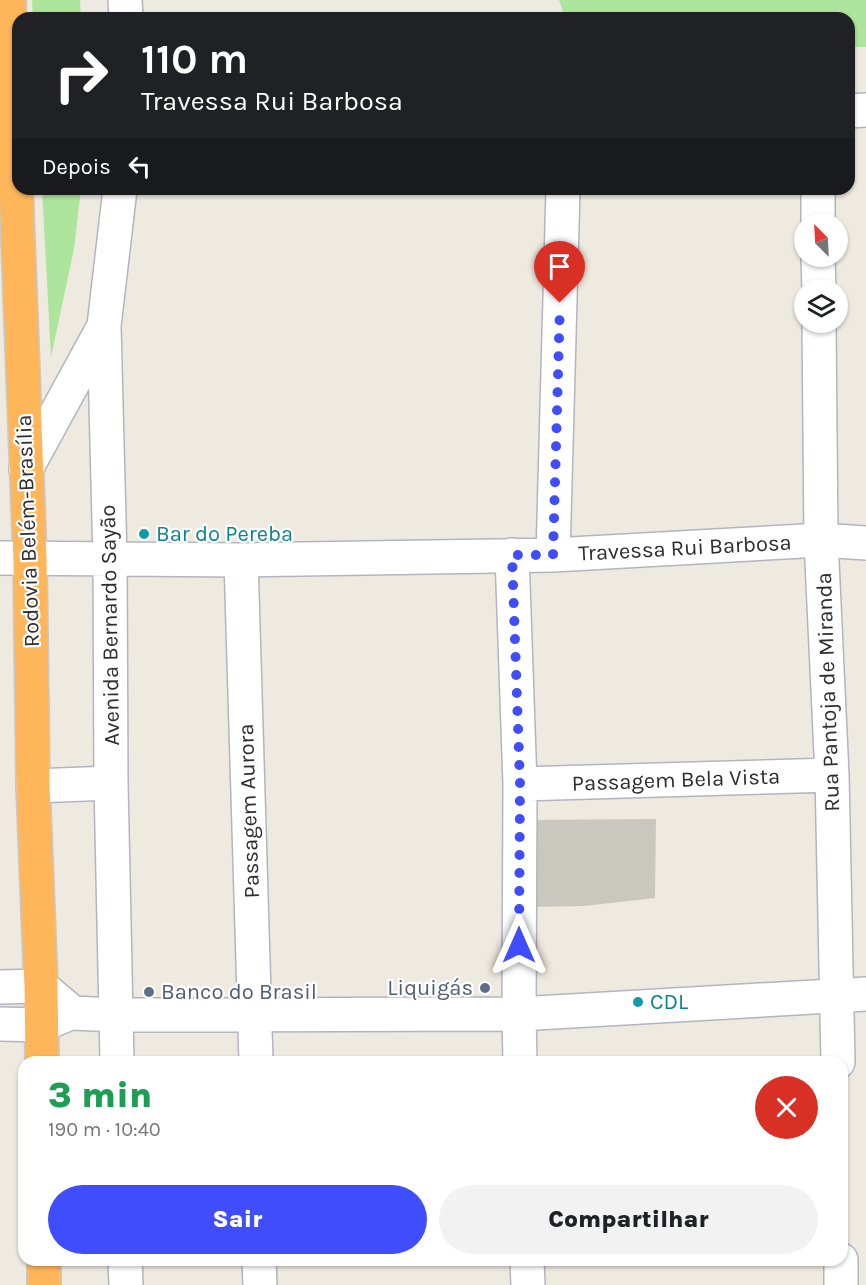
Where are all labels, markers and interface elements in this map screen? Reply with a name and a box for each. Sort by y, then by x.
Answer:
text: 110 m [141,34,248,84]
icon: right [42,36,120,114]
text: Travessa Rui Barbosa [141,85,403,117]
icon: left [123,150,156,183]
text: Depois [42,154,111,180]
north arrow [794,213,848,267]
map controls [794,213,848,333]
pin [534,241,585,303]
icon: arrive [543,250,576,283]
button: layers [794,279,848,333]
street label: Rodovia Belém-Brasília [11,414,45,648]
street label: Avenida Bernardo Sayão [95,504,125,746]
place label: Bar do Pereba [156,521,293,547]
marker: Bar do Pereba [137,527,151,541]
street label: Travessa Rui Barbosa [578,529,792,567]
street label: Rua Pantoja de Miranda [811,572,845,812]
street label: Passagem Aurora [233,723,265,899]
street label: Passagem Bela Vista [571,763,781,797]
position arrow [487,913,551,977]
place label: Liquigás [387,975,473,1001]
place label: Banco do Brasil [161,979,317,1005]
marker: Liquigás [478,981,492,995]
marker: Banco do Brasil [142,985,156,999]
place label: CDL [650,989,689,1015]
marker: CDL [631,995,645,1009]
text: 3 min [48,1074,152,1116]
button: close [755,1076,818,1139]
text: 190 m · 10:40 [48,1118,161,1141]
button: Sair [48,1185,427,1254]
button: Compartilhar [439,1185,818,1254]

